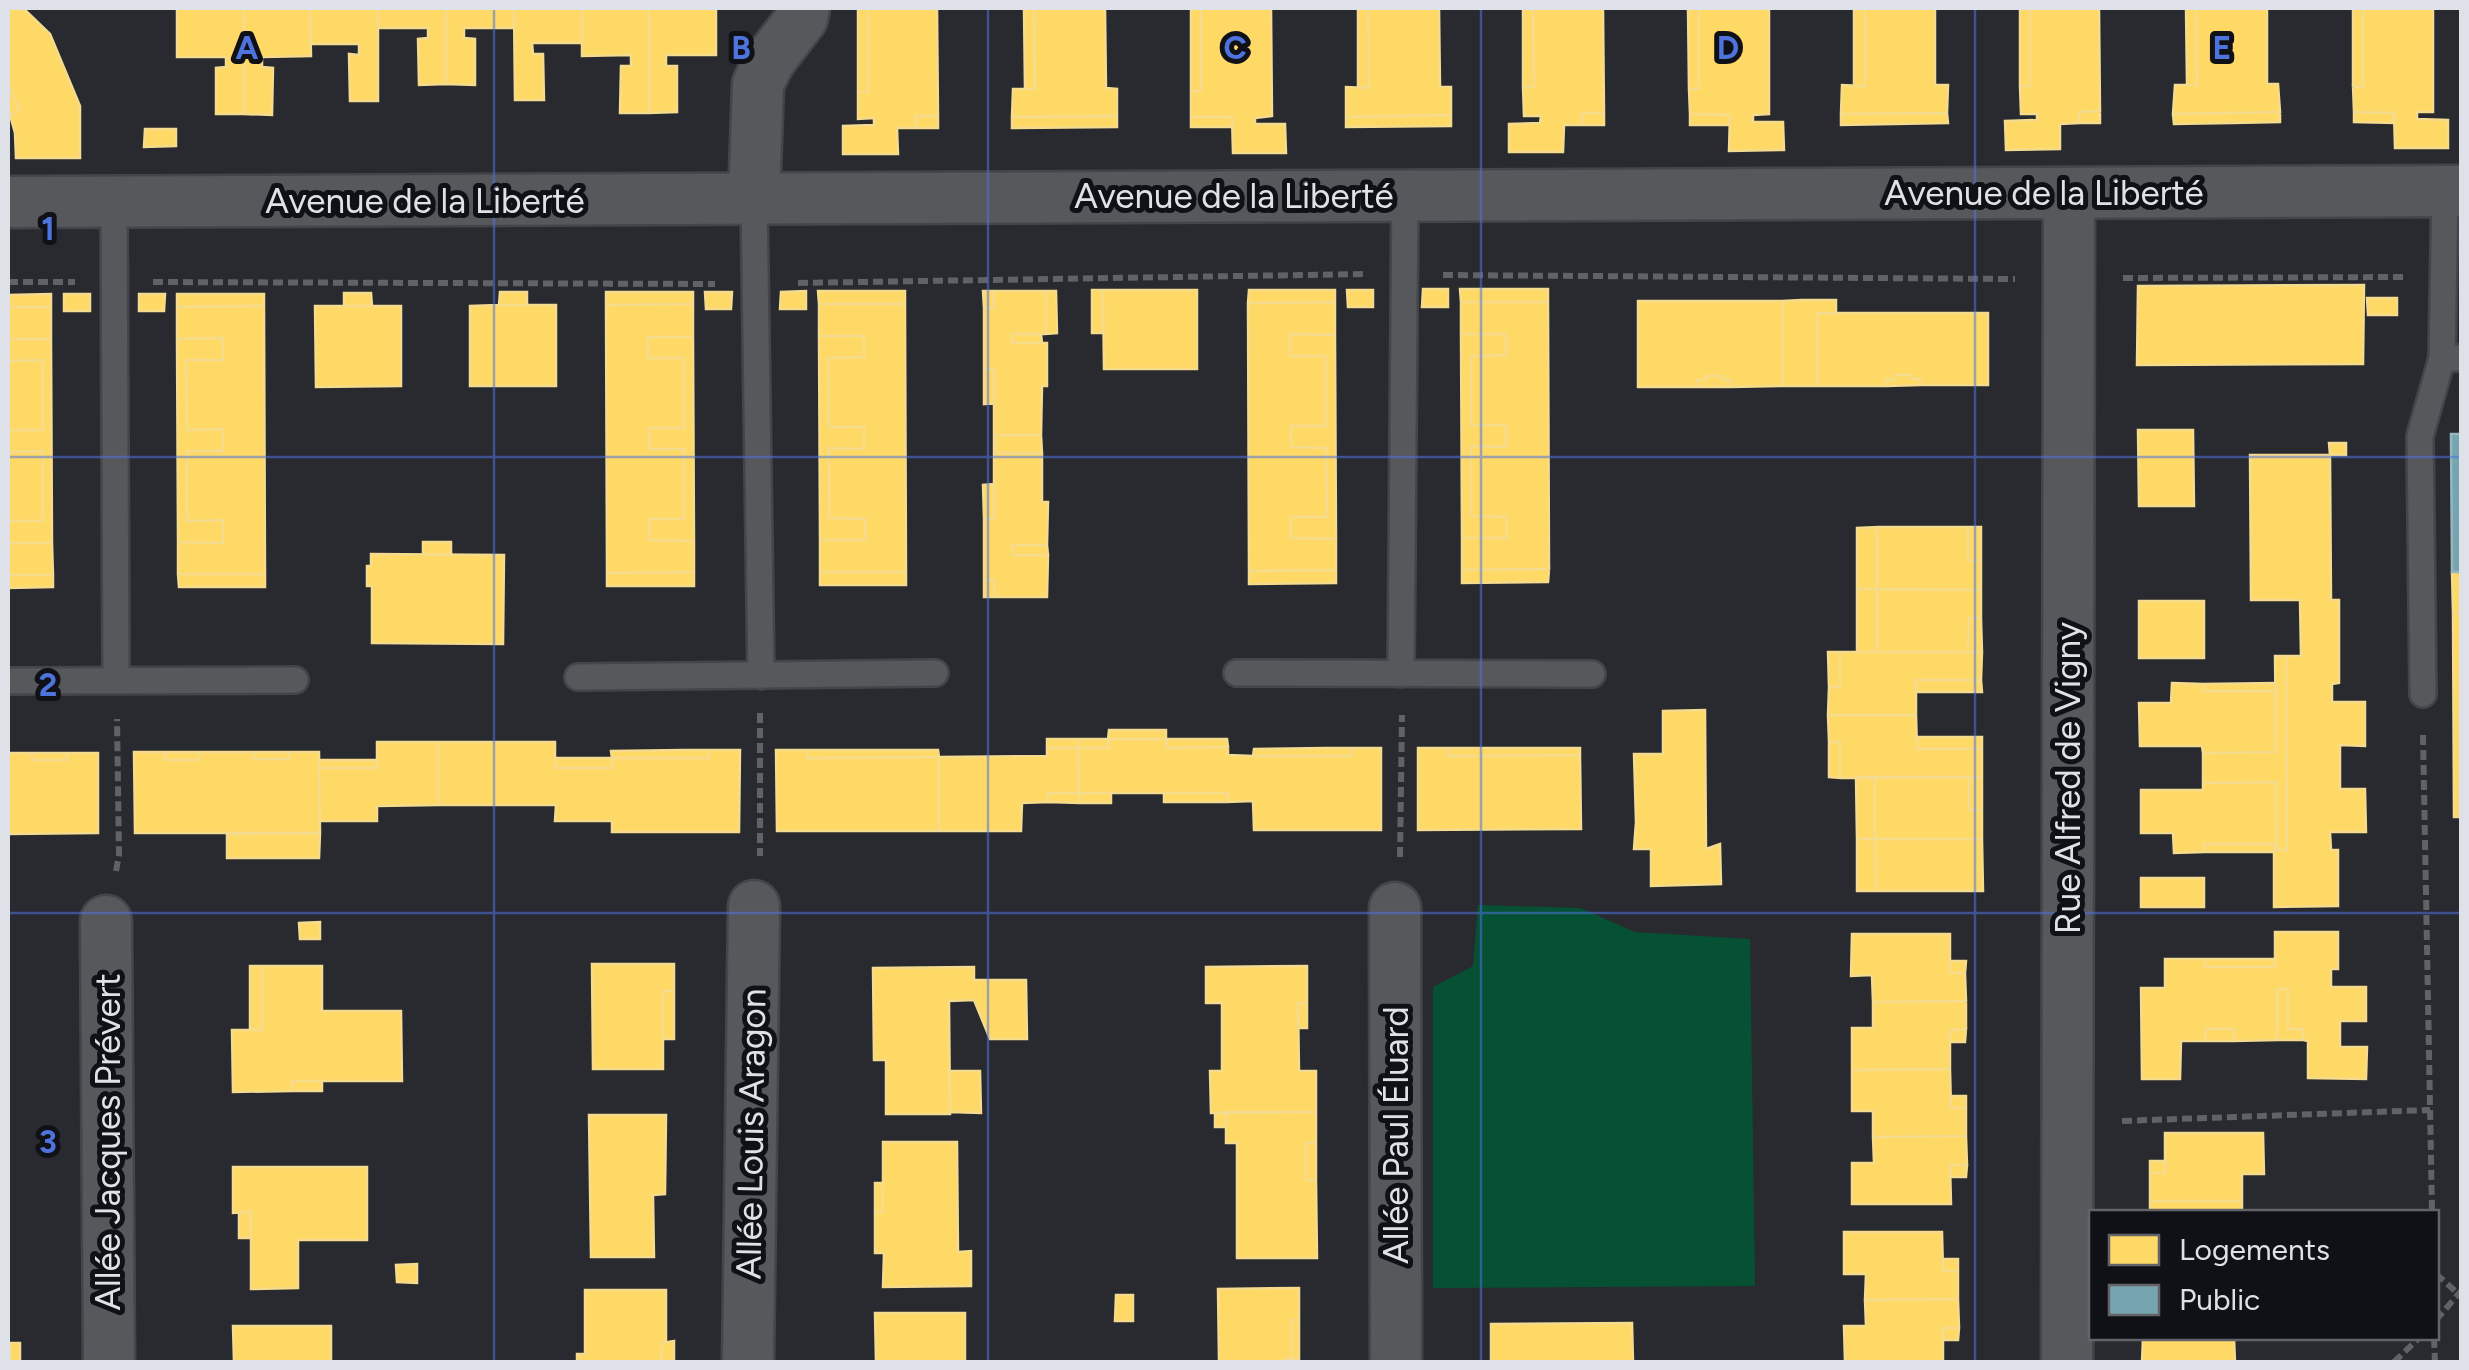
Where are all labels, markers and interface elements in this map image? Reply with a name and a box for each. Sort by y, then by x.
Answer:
text: A [236,29,259,67]
text: B [731,29,751,67]
text: C [1223,29,1247,67]
text: D [1717,29,1739,67]
text: E [2213,29,2231,67]
street label: Avenue de la Liberté [1884,172,2204,214]
street label: Avenue de la Liberté [1074,175,1394,217]
street label: Avenue de la Liberté [265,180,585,222]
text: 1 [41,210,55,248]
street label: Rue Alfred de Vigny [2047,621,2089,934]
text: 2 [39,666,57,704]
street label: Allée Jacques Prévert [87,973,129,1311]
street label: Allée Louis Aragon [727,988,775,1280]
street label: Allée Paul Éluard [1375,1006,1417,1264]
text: 3 [39,1123,57,1161]
legend [2089,1210,2439,1340]
text: Logements [2179,1231,2330,1268]
text: Public [2179,1281,2260,1318]

